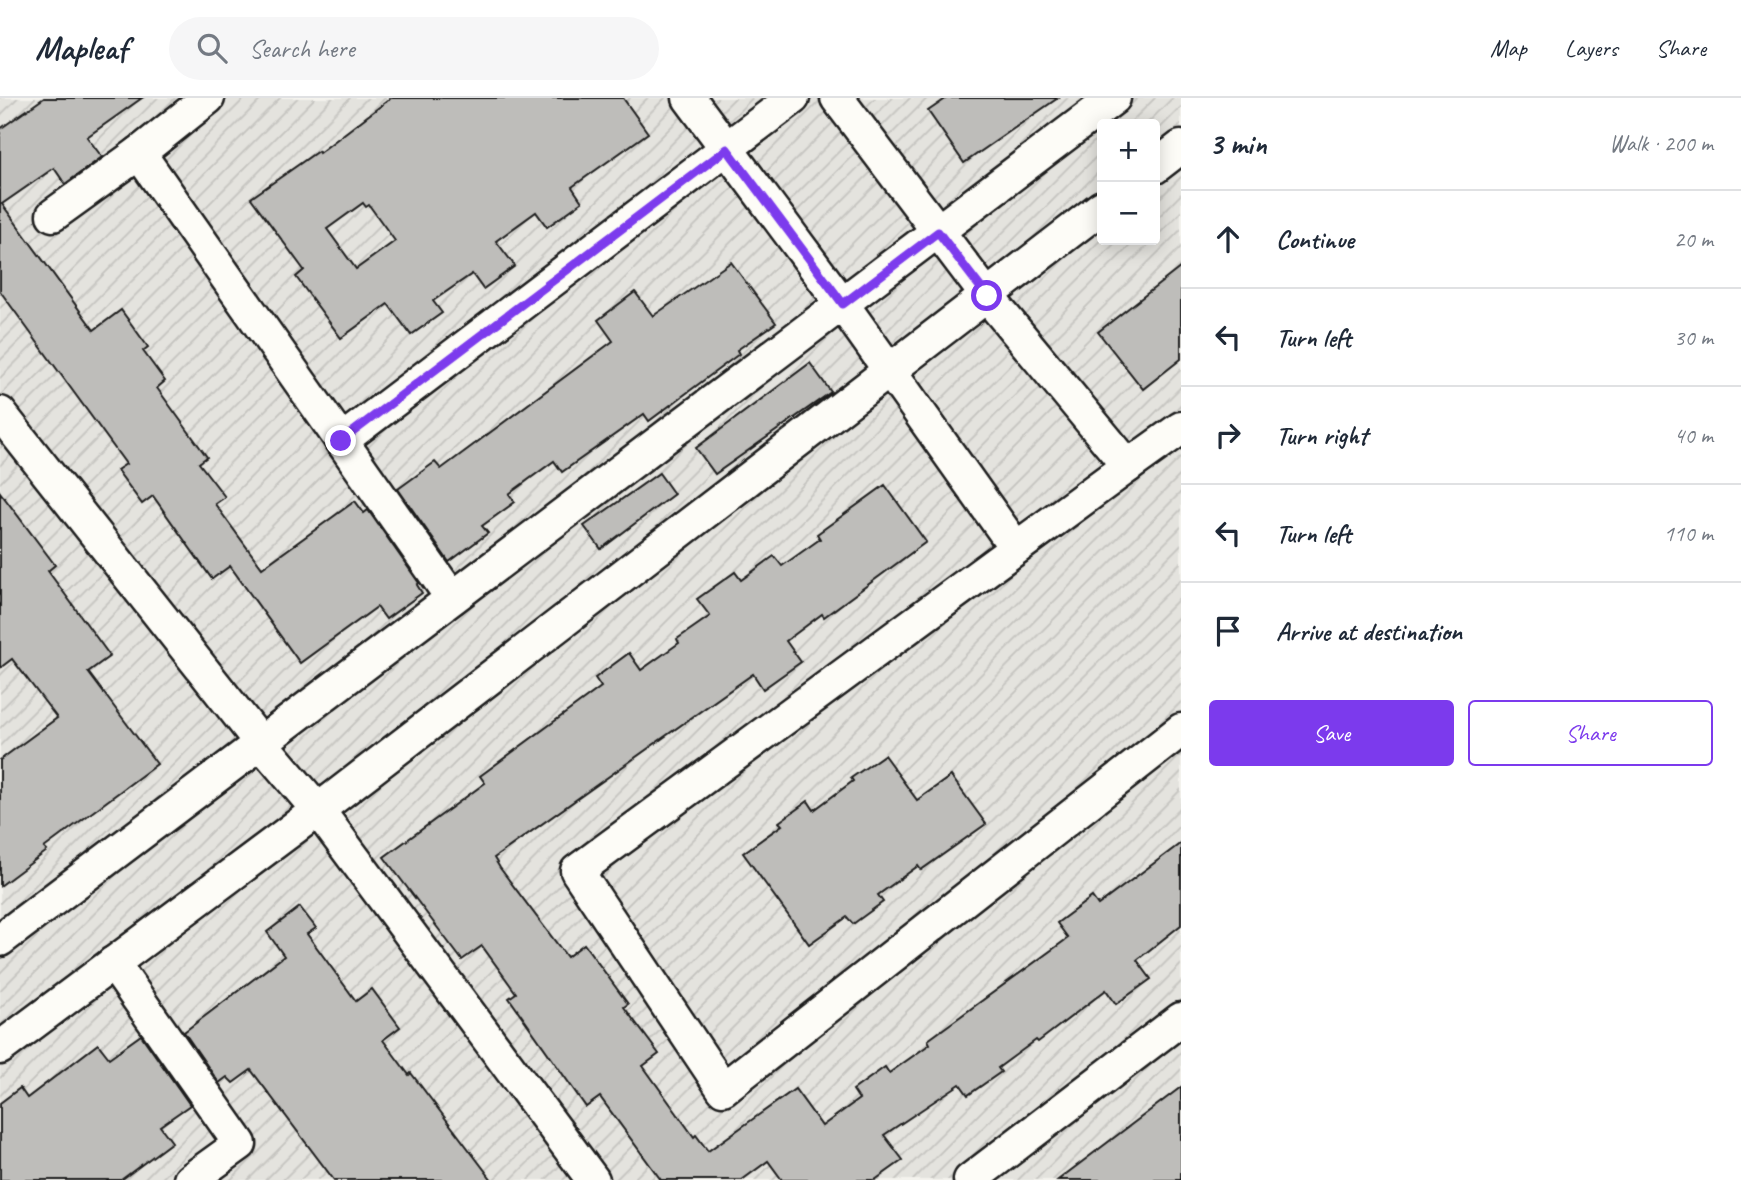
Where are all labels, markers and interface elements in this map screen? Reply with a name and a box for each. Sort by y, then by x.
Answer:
search box [169,17,659,80]
text: Mapleaf [35,27,127,69]
icon: search [193,29,231,67]
text: Search here [249,32,355,65]
text: Map [1490,33,1527,63]
text: Layers [1565,33,1618,63]
text: Share [1656,33,1706,63]
map controls [1097,119,1160,245]
button: + [1097,119,1160,182]
text: 3 min [1209,125,1266,163]
text: Walk · 200 m [1609,129,1713,158]
button: − [1097,182,1160,245]
icon: ahead [1209,220,1247,258]
text: Continue [1276,223,1354,256]
text: 20 m [1674,225,1713,254]
route start [971,280,1002,311]
icon: left [1209,318,1247,356]
text: Turn left [1276,321,1351,354]
text: 30 m [1674,323,1713,352]
icon: right [1209,416,1247,454]
text: Turn right [1276,419,1367,452]
text: 40 m [1674,421,1713,450]
route end [325,425,356,456]
icon: left [1209,514,1247,552]
text: Turn left [1276,517,1351,550]
text: 110 m [1664,519,1713,548]
icon: arrive [1209,612,1247,650]
text: Arrive at destination [1276,615,1462,648]
button: Save [1209,700,1454,766]
button: Share [1468,700,1713,766]

